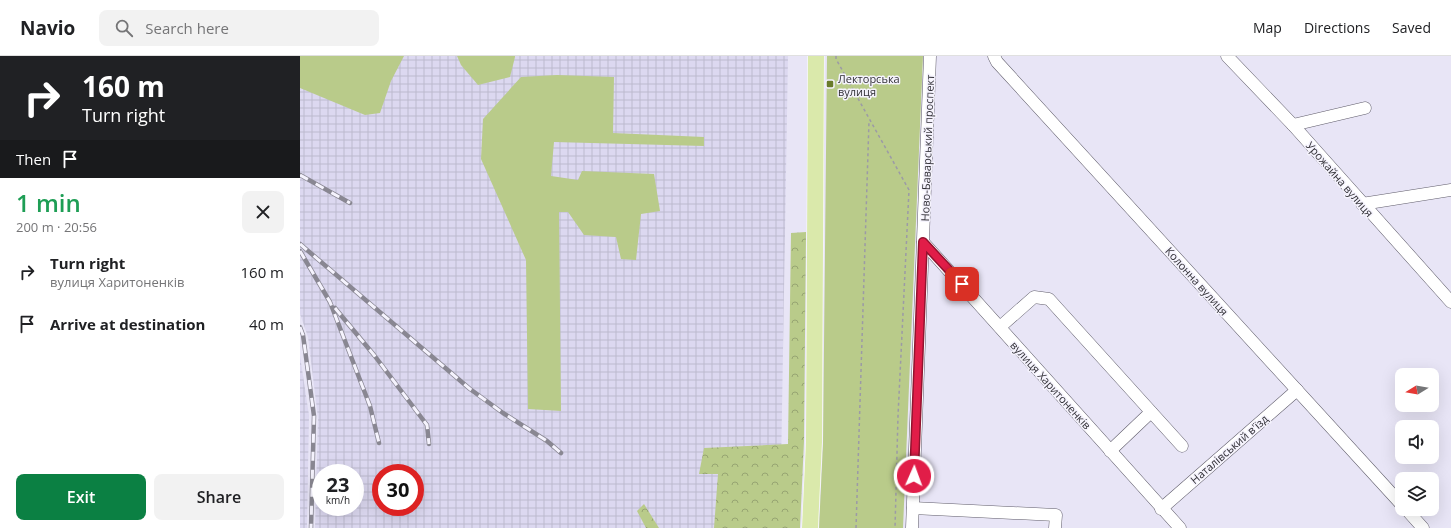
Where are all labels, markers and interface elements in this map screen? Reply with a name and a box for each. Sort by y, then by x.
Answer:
search box [99,10,379,46]
text: Navio [20,15,75,41]
icon: search [113,17,135,39]
text: Search here [145,18,229,38]
text: Map [1253,18,1282,37]
text: Directions [1304,18,1370,37]
text: Saved [1392,18,1431,37]
text: 160 m [82,67,165,105]
place label: Лекторська вулиця [838,71,900,99]
icon: right [16,72,68,124]
street label: Ново-Баварський проспект [917,74,937,222]
marker: Лекторська вулиця [825,79,835,89]
text: Turn right [82,103,165,127]
street label: Урожайна вулиця [1303,138,1377,220]
icon: arrive [59,148,81,170]
text: Then [16,149,51,169]
text: 1 min [16,186,81,219]
button: close [242,191,284,233]
text: 200 m · 20:56 [16,218,97,236]
street label: Колонна вулиця [1162,244,1232,318]
text: Turn right [50,253,125,273]
icon: right [16,261,38,283]
text: 160 m [240,262,284,282]
pin [945,267,979,301]
text: вулиця Харитоненків [50,273,185,291]
icon: arrive [951,273,973,295]
icon: arrive [16,313,38,335]
text: Arrive at destination [50,314,205,334]
text: 40 m [249,314,284,334]
street label: вулиця Харитоненків [1007,338,1095,432]
north arrow [1395,368,1439,412]
map controls [1395,368,1439,516]
street label: Наталівський в'їзд [1187,411,1272,487]
button: sound [1395,420,1439,464]
position arrow [893,455,935,497]
speed limit sign: 30 [372,464,424,516]
text: 23 [327,471,349,498]
button: layers [1395,472,1439,516]
button: Exit [16,474,146,520]
button: Share [154,474,284,520]
text: km/h [326,493,350,507]

